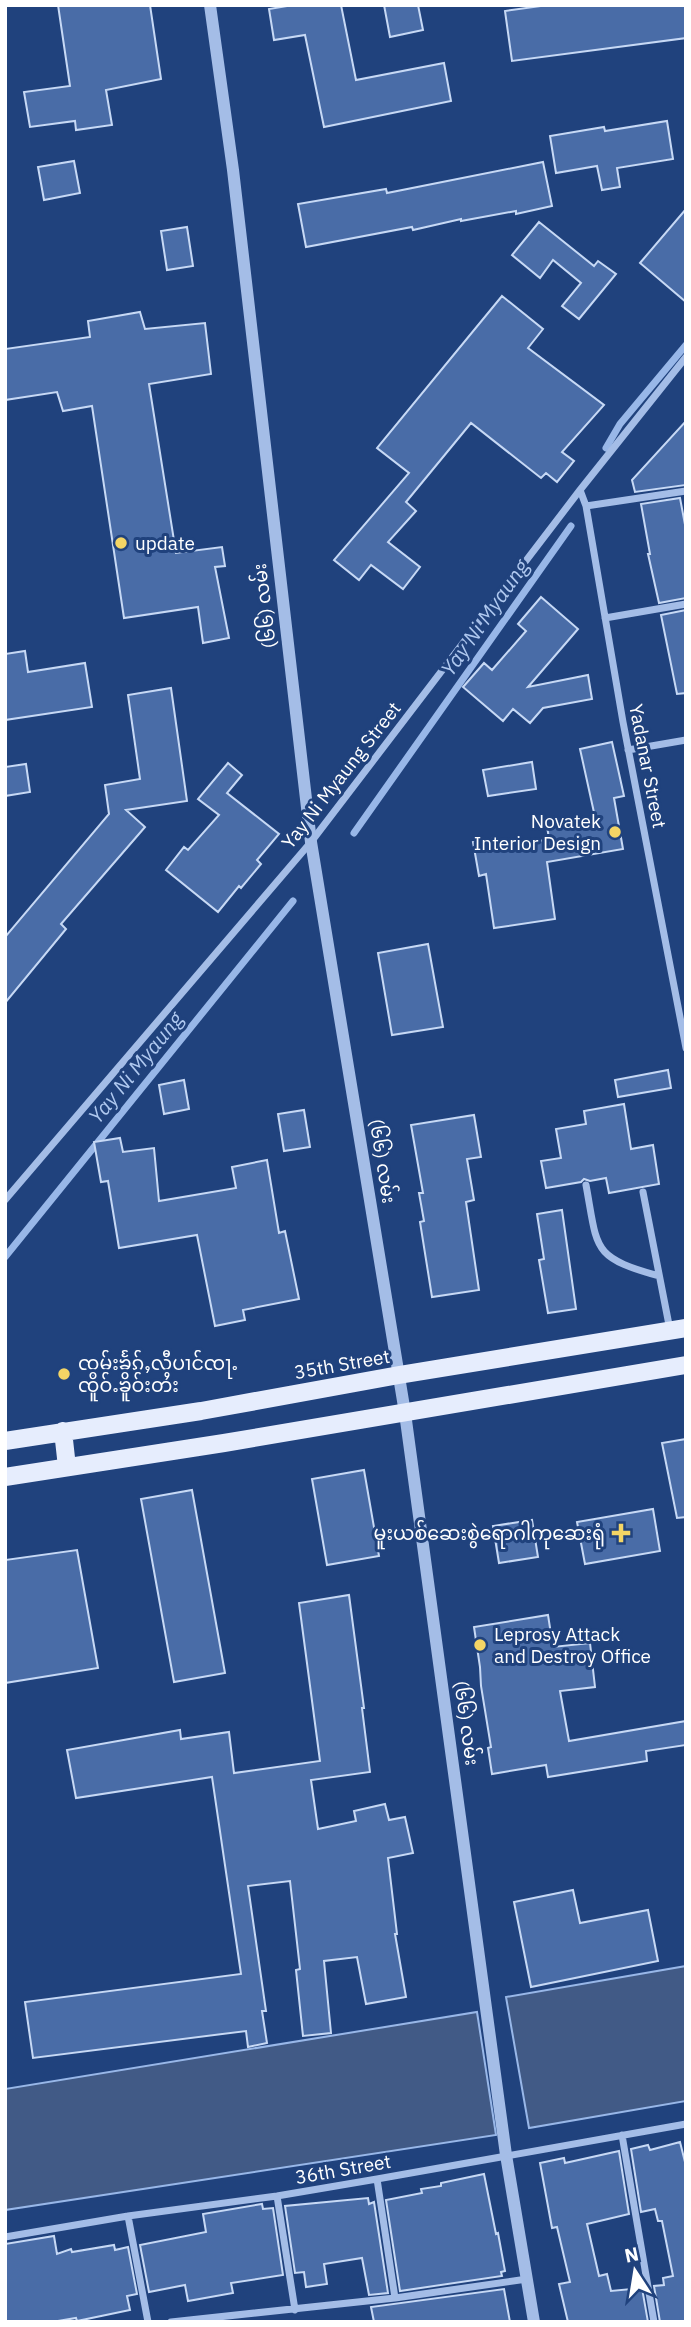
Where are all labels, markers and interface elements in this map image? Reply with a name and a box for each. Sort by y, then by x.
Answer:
place label: update [135,531,195,555]
marker: update [113,535,129,551]
water label: Yay Ni Myaung [434,553,535,681]
street label: (၆၆) လမ်း [245,562,281,650]
street label: Yay Ni Myaung Street [276,697,406,853]
street label: Yadanar Street [624,702,672,830]
place label: Novatek Interior Design [474,809,601,855]
marker: Novatek Interior Design [607,824,623,840]
water label: Yay Ni Myaung [81,1005,190,1129]
street label: (၆၆) လမ်း [364,1117,404,1205]
street label: 35th Street [292,1344,392,1384]
place label: ၸုမ်းၶႅၵ်ႇလီပၢင်ၸႃႉ ၸိူဝ်ႉၶိူဝ်းတႆး [78,1349,238,1402]
marker: ၸုမ်းၶႅၵ်ႇလီပၢင်ၸႃႉ ၸိူဝ်ႉၶိူဝ်းတႆး [56,1366,72,1382]
place label: မူးယစ်ဆေးစွဲရောဂါကုဆေးရုံ [374,1519,605,1550]
marker: မူးယစ်ဆေးစွဲရောဂါကုဆေးရုံ [611,1523,631,1543]
place label: Leprosy Attack and Destroy Office [494,1622,651,1668]
marker: Leprosy Attack and Destroy Office [472,1637,488,1653]
street label: (၆၆) လမ်း [449,1679,487,1767]
street label: 36th Street [293,2149,393,2189]
north arrow [600,2236,670,2306]
text: N [622,2241,641,2268]

